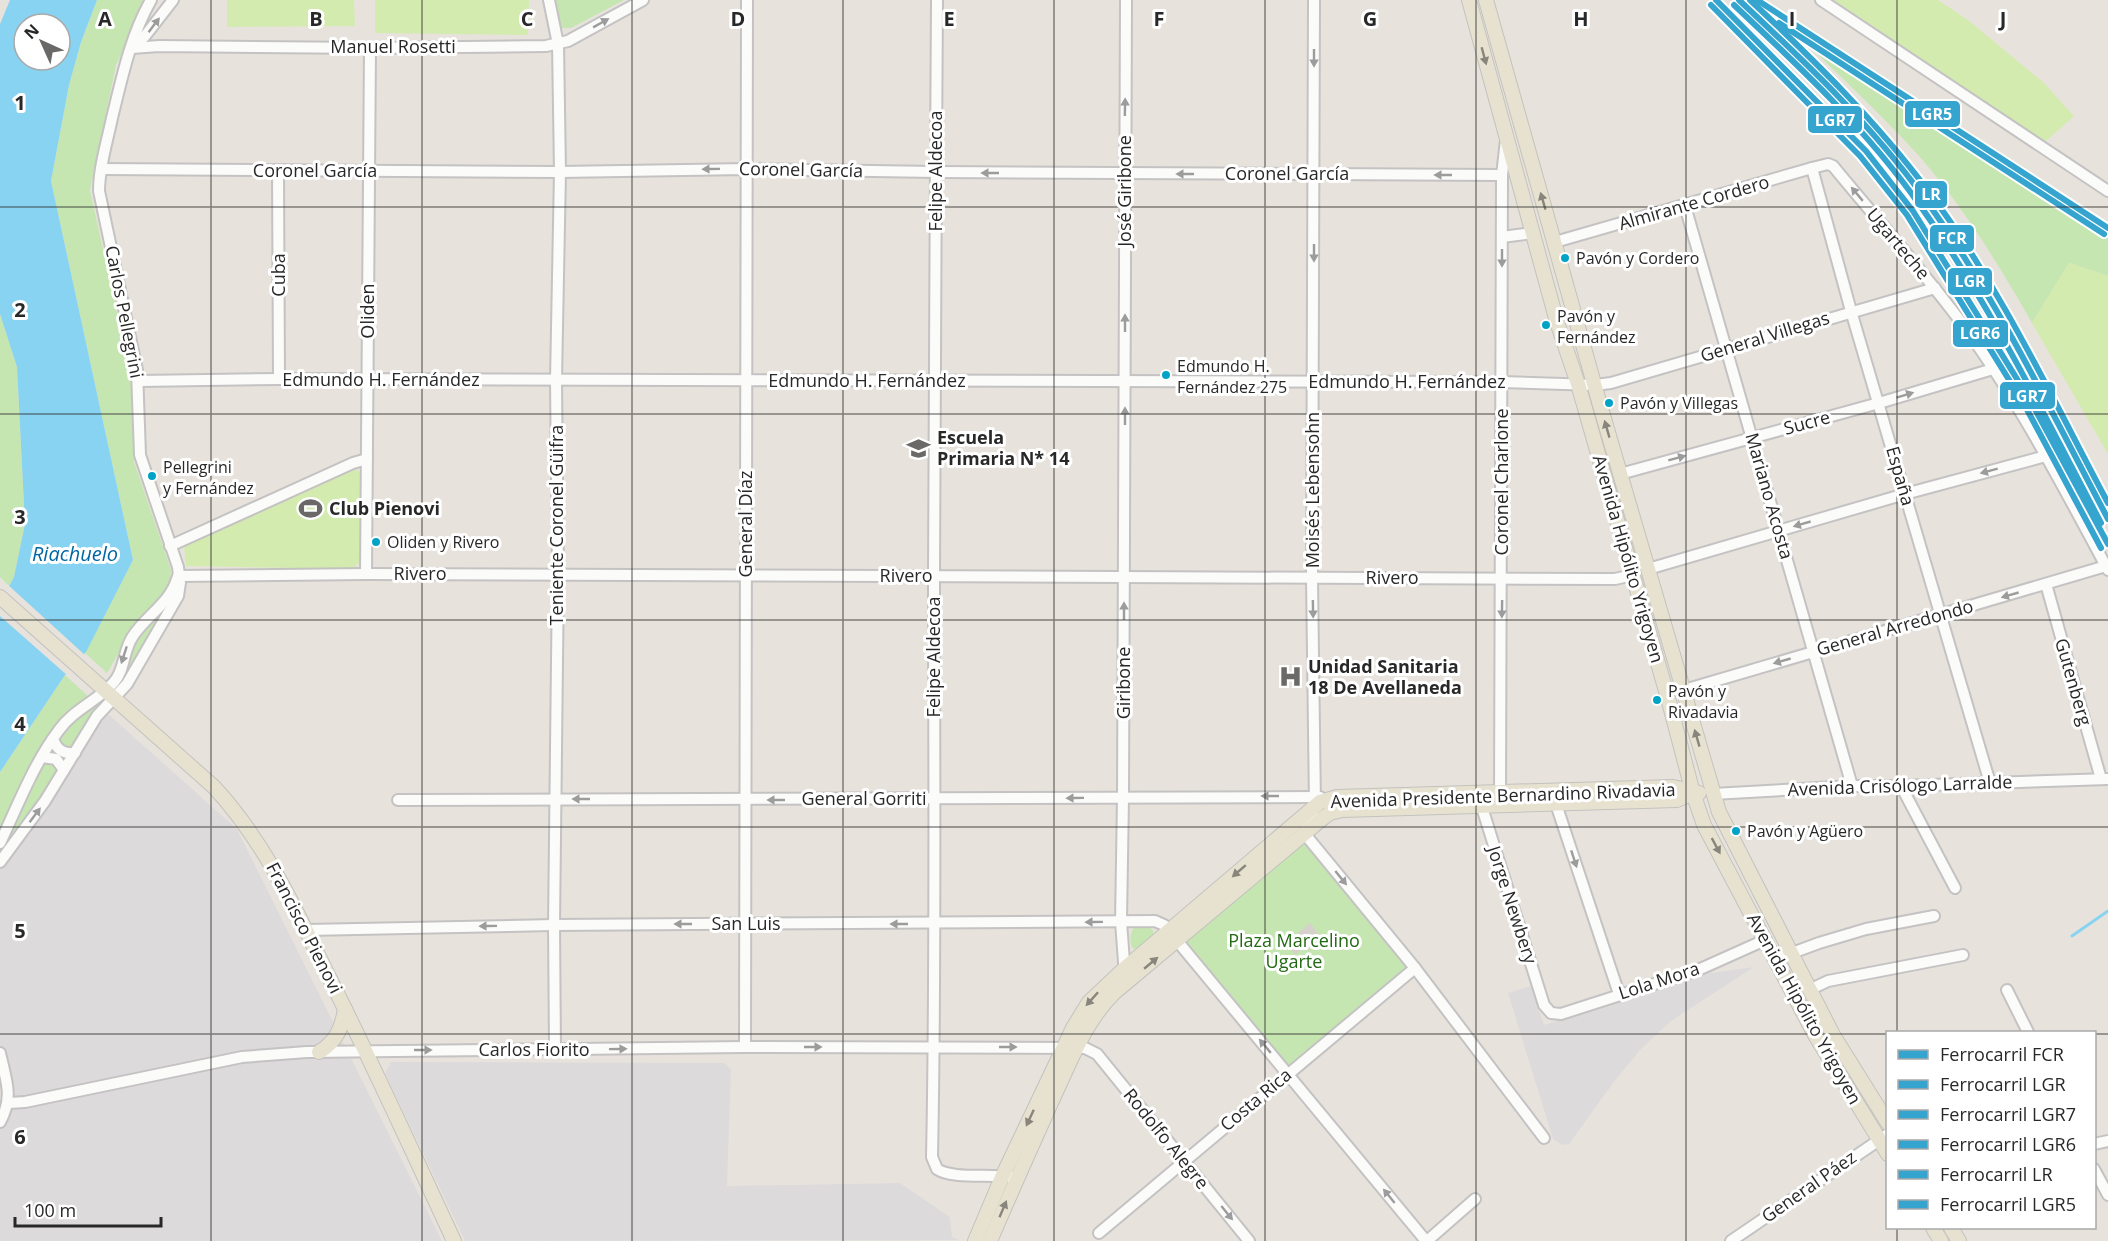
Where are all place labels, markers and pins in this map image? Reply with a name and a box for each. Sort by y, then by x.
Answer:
place label: Pavón y Cordero [1576,247,1699,269]
marker: Pavón y Cordero [1559,252,1571,264]
place label: Pavón y Fernández [1557,305,1636,348]
marker: Pavón y Fernández [1540,319,1552,331]
place label: Edmundo H. Fernández 275 [1177,355,1287,398]
marker: Edmundo H. Fernández 275 [1160,369,1172,381]
place label: Pavón y Villegas [1620,392,1738,414]
marker: Pavón y Villegas [1603,397,1615,409]
place label: Escuela Primaria N* 14 [937,425,1069,470]
school or university icon: Escuela Primaria N* 14 [906,435,932,461]
place label: Pellegrini y Fernández [163,456,254,499]
marker: Pellegrini y Fernández [146,470,158,482]
sports icon: Club Pienovi [298,496,324,522]
place label: Club Pienovi [329,496,440,520]
place label: Oliden y Rivero [387,531,500,553]
marker: Oliden y Rivero [370,536,382,548]
place label: Unidad Sanitaria 18 De Avellaneda [1308,654,1462,699]
hospital icon: Unidad Sanitaria 18 De Avellaneda [1277,664,1303,690]
place label: Pavón y Rivadavia [1668,680,1738,723]
marker: Pavón y Rivadavia [1651,694,1663,706]
place label: Pavón y Agüero [1747,820,1863,842]
marker: Pavón y Agüero [1730,825,1742,837]

